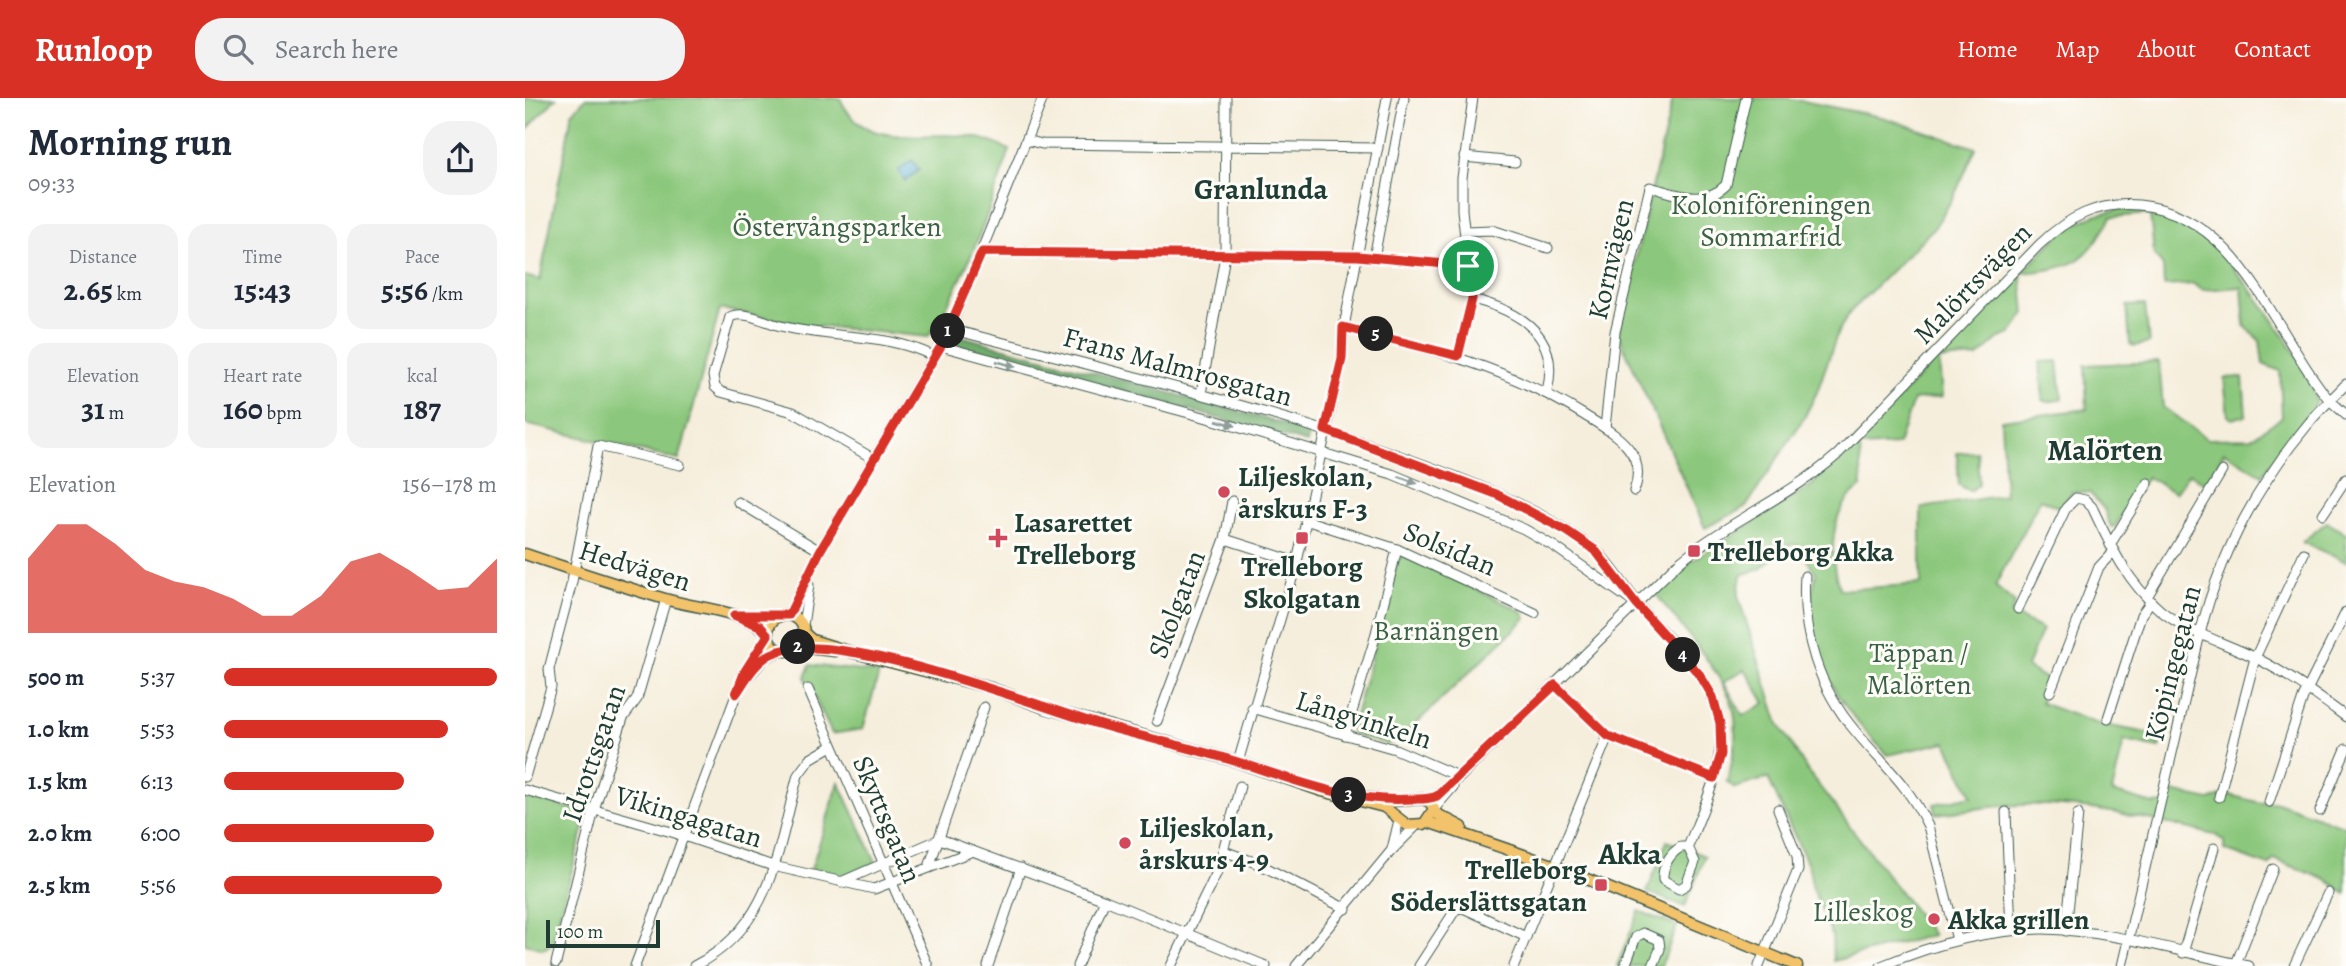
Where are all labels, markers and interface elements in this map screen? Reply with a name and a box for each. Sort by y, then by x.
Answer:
search box [195,18,685,81]
text: Runloop [35,27,153,72]
icon: search [219,30,257,68]
text: Search here [275,32,398,67]
text: Home [1957,33,2018,65]
text: Map [2056,33,2100,65]
text: About [2138,33,2196,65]
text: Contact [2234,33,2311,65]
text: Morning run [28,116,232,168]
button: share [423,121,497,195]
text: 09:33 [28,168,75,199]
district label: Granlunda [1194,169,1329,209]
park label: Koloniföreningen Sommarfrid [1671,186,1871,256]
street label: Kornvägen [1579,195,1643,324]
park label: Östervångsparken [732,208,942,246]
street label: Malörtsvägen [1905,215,2040,353]
pin [1438,236,1498,296]
text: Distance [69,244,137,270]
text: Time [243,244,282,270]
text: Pace [405,244,440,270]
icon: arrive [1449,247,1487,285]
text: 2.65 [64,270,113,310]
text: 15:43 [234,270,291,310]
text: 5:56 [381,270,428,310]
text: km [113,281,142,307]
text: /km [428,281,463,307]
pin: 1 [931,314,965,348]
pin: 5 [1359,316,1393,352]
text: 1 [944,317,951,343]
street label: Frans Malmrosgatan [1059,318,1297,416]
text: 5 [1371,320,1380,346]
one-way arrow [996,360,1017,370]
text: Elevation [66,363,139,389]
text: Heart rate [223,363,302,389]
text: kcal [407,363,437,389]
text: 31 [81,389,105,429]
text: 160 [223,389,263,429]
text: 187 [403,389,441,429]
text: m [105,400,124,426]
text: bpm [263,400,302,426]
one-way arrow [1216,419,1237,429]
district label: Malörten [2047,430,2163,470]
place label: Liljeskolan, årskurs F-3 [1238,458,1373,528]
text: Elevation [28,469,116,500]
text: 156–178 m [402,469,497,500]
one-way arrow [1398,474,1419,485]
marker: Liljeskolan, årskurs F-3 [1216,484,1232,500]
place label: Lasarettet Trelleborg [1014,504,1136,574]
street label: Solsidan [1397,512,1502,585]
marker: Lasarettet Trelleborg [988,528,1008,548]
marker: Trelleborg Skolgatan [1294,530,1310,546]
street label: Hedvägen [574,531,695,601]
place label: Trelleborg Akka [1708,533,1894,571]
marker: Trelleborg Akka [1686,543,1702,559]
street label: Skolgatan [1139,545,1215,664]
place label: Trelleborg Skolgatan [1241,548,1364,618]
street label: Köpingegatan [2135,581,2211,745]
park label: Barnängen [1373,612,1499,650]
pin: 2 [781,630,815,664]
text: 2 [793,633,802,659]
park label: Täppan / Malörten [1866,634,1972,704]
pin: 4 [1665,638,1701,672]
text: 4 [1678,641,1687,667]
text: 500 m [28,662,84,693]
text: 5:37 [140,662,175,693]
street label: Idrottsgatan [553,680,635,827]
street label: Långvinkeln [1291,681,1436,759]
text: 1.0 km [28,714,89,745]
text: 5:53 [140,714,175,745]
street label: Skyttsgatan [843,750,931,889]
text: 1.5 km [28,766,88,797]
text: 6:13 [140,766,174,797]
street label: Vikingagatan [609,776,767,857]
pin: 3 [1331,778,1367,812]
text: 3 [1344,781,1353,807]
place label: Liljeskolan, årskurs 4-9 [1139,809,1274,879]
text: 2.0 km [28,818,92,849]
text: 6:00 [140,818,181,849]
district label: Akka [1597,834,1662,874]
marker: Liljeskolan, årskurs 4-9 [1117,835,1133,851]
place label: Trelleborg Söderslättsgatan [1391,851,1588,921]
text: 2.5 km [28,870,90,901]
text: 5:56 [140,870,176,901]
marker: Trelleborg Söderslättsgatan [1593,877,1609,893]
park label: Lilleskog [1813,893,1913,931]
place label: Akka grillen [1947,901,2090,939]
marker: Akka grillen [1926,911,1942,927]
scale bar [546,917,660,949]
text: 100 m [557,919,603,945]

